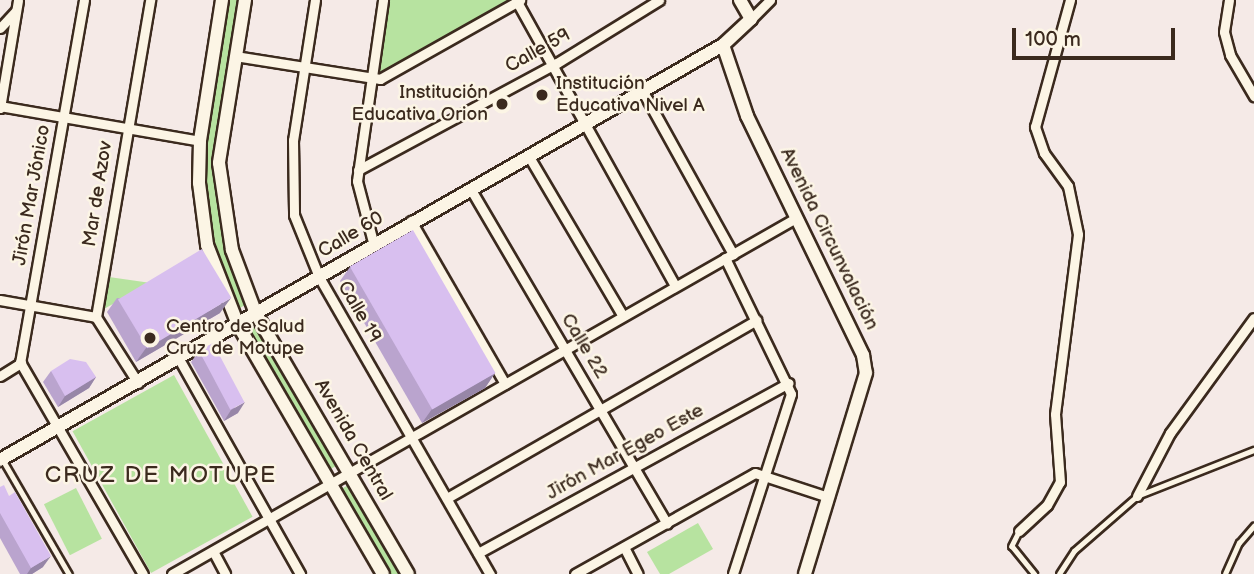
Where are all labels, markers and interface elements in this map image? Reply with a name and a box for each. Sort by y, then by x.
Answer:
scale bar [1016,14,1179,58]
street label: Calle 59 [501,24,575,78]
text: 100 m [1025,27,1081,52]
place label: Institución Educativa Nivel A [556,73,704,117]
place label: Institución Educativa Orion [351,82,488,126]
marker: Institución Educativa Nivel A [534,87,550,103]
marker: Institución Educativa Orion [494,96,510,112]
street label: Jirón Mar Jónico [8,122,56,268]
street label: Mar de Azov [78,140,118,248]
street label: Avenida Circunvalación [775,144,883,334]
street label: Calle 60 [314,207,388,263]
street label: Calle 19 [332,277,386,347]
street label: Calle 22 [556,310,612,382]
place label: Centro de Salud Cruz de Motupe [166,316,305,360]
marker: Centro de Salud Cruz de Motupe [140,328,160,348]
street label: Avenida Central [309,375,397,505]
street label: Jirón Mar Egeo Este [542,399,708,505]
district label: CRUZ DE MOTUPE [47,461,275,489]

